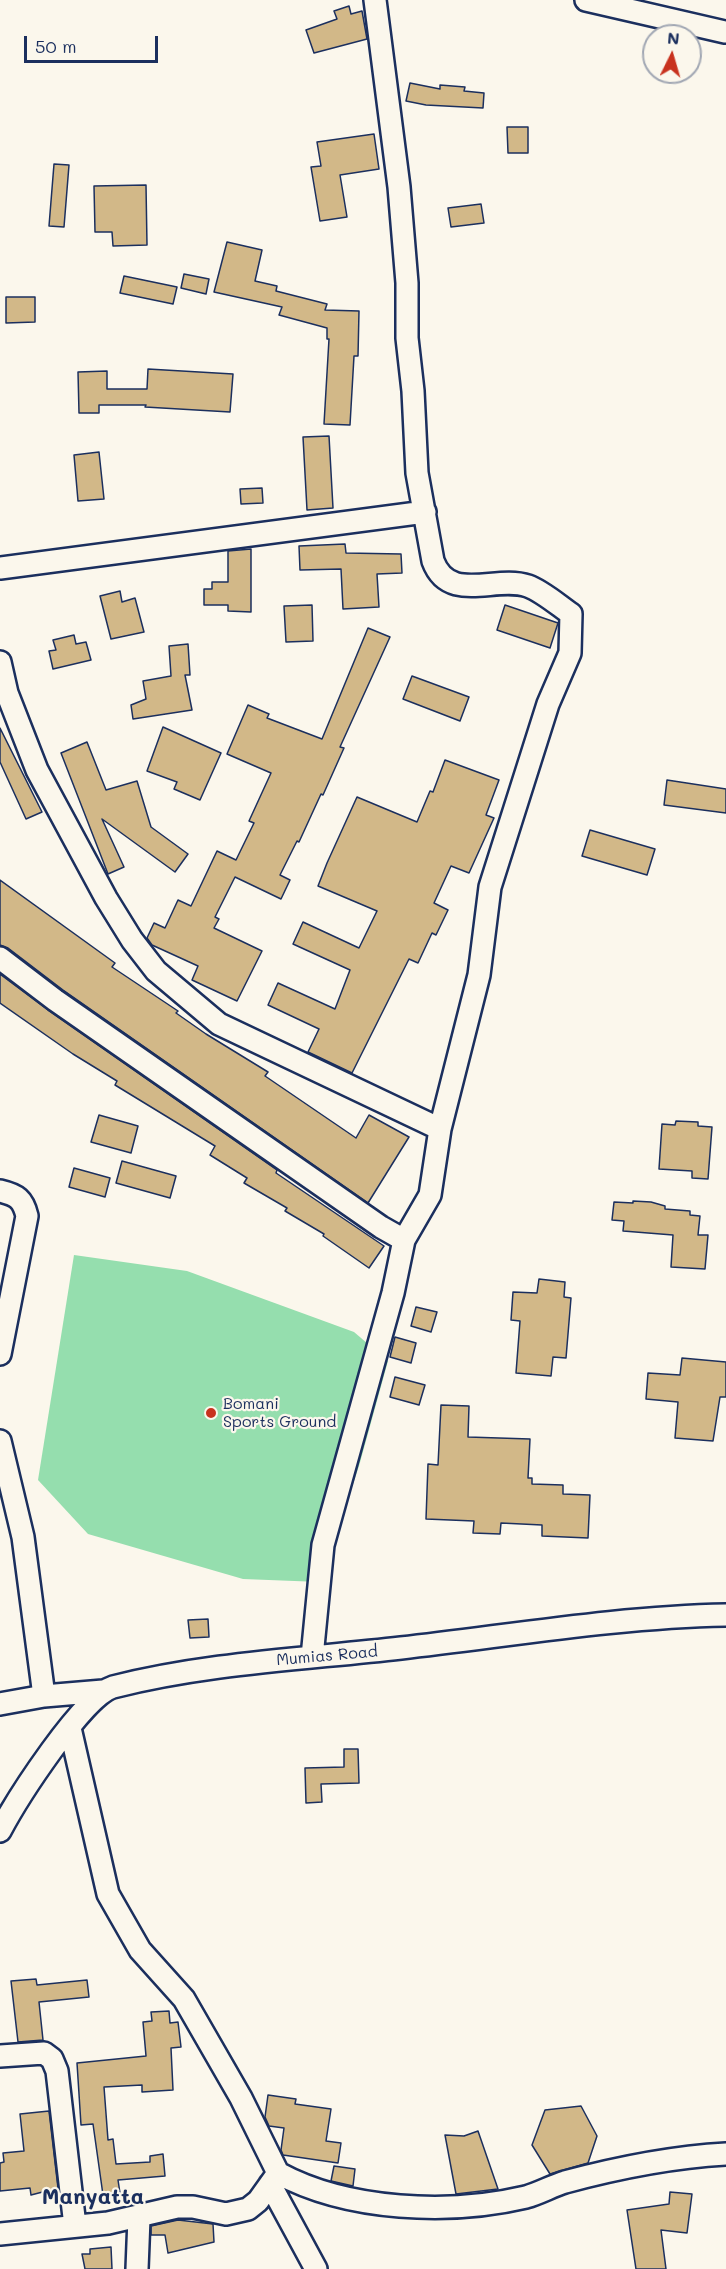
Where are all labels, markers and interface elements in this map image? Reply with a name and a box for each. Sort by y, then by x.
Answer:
scale bar [27,24,160,62]
north arrow [642,24,702,84]
text: N [666,27,680,49]
text: 50 m [35,34,77,58]
place label: Bomani Sports Ground [223,1394,336,1432]
marker: Bomani Sports Ground [204,1406,218,1420]
street label: Mumias Road [275,1642,379,1670]
district label: Manyatta [42,2184,144,2210]

